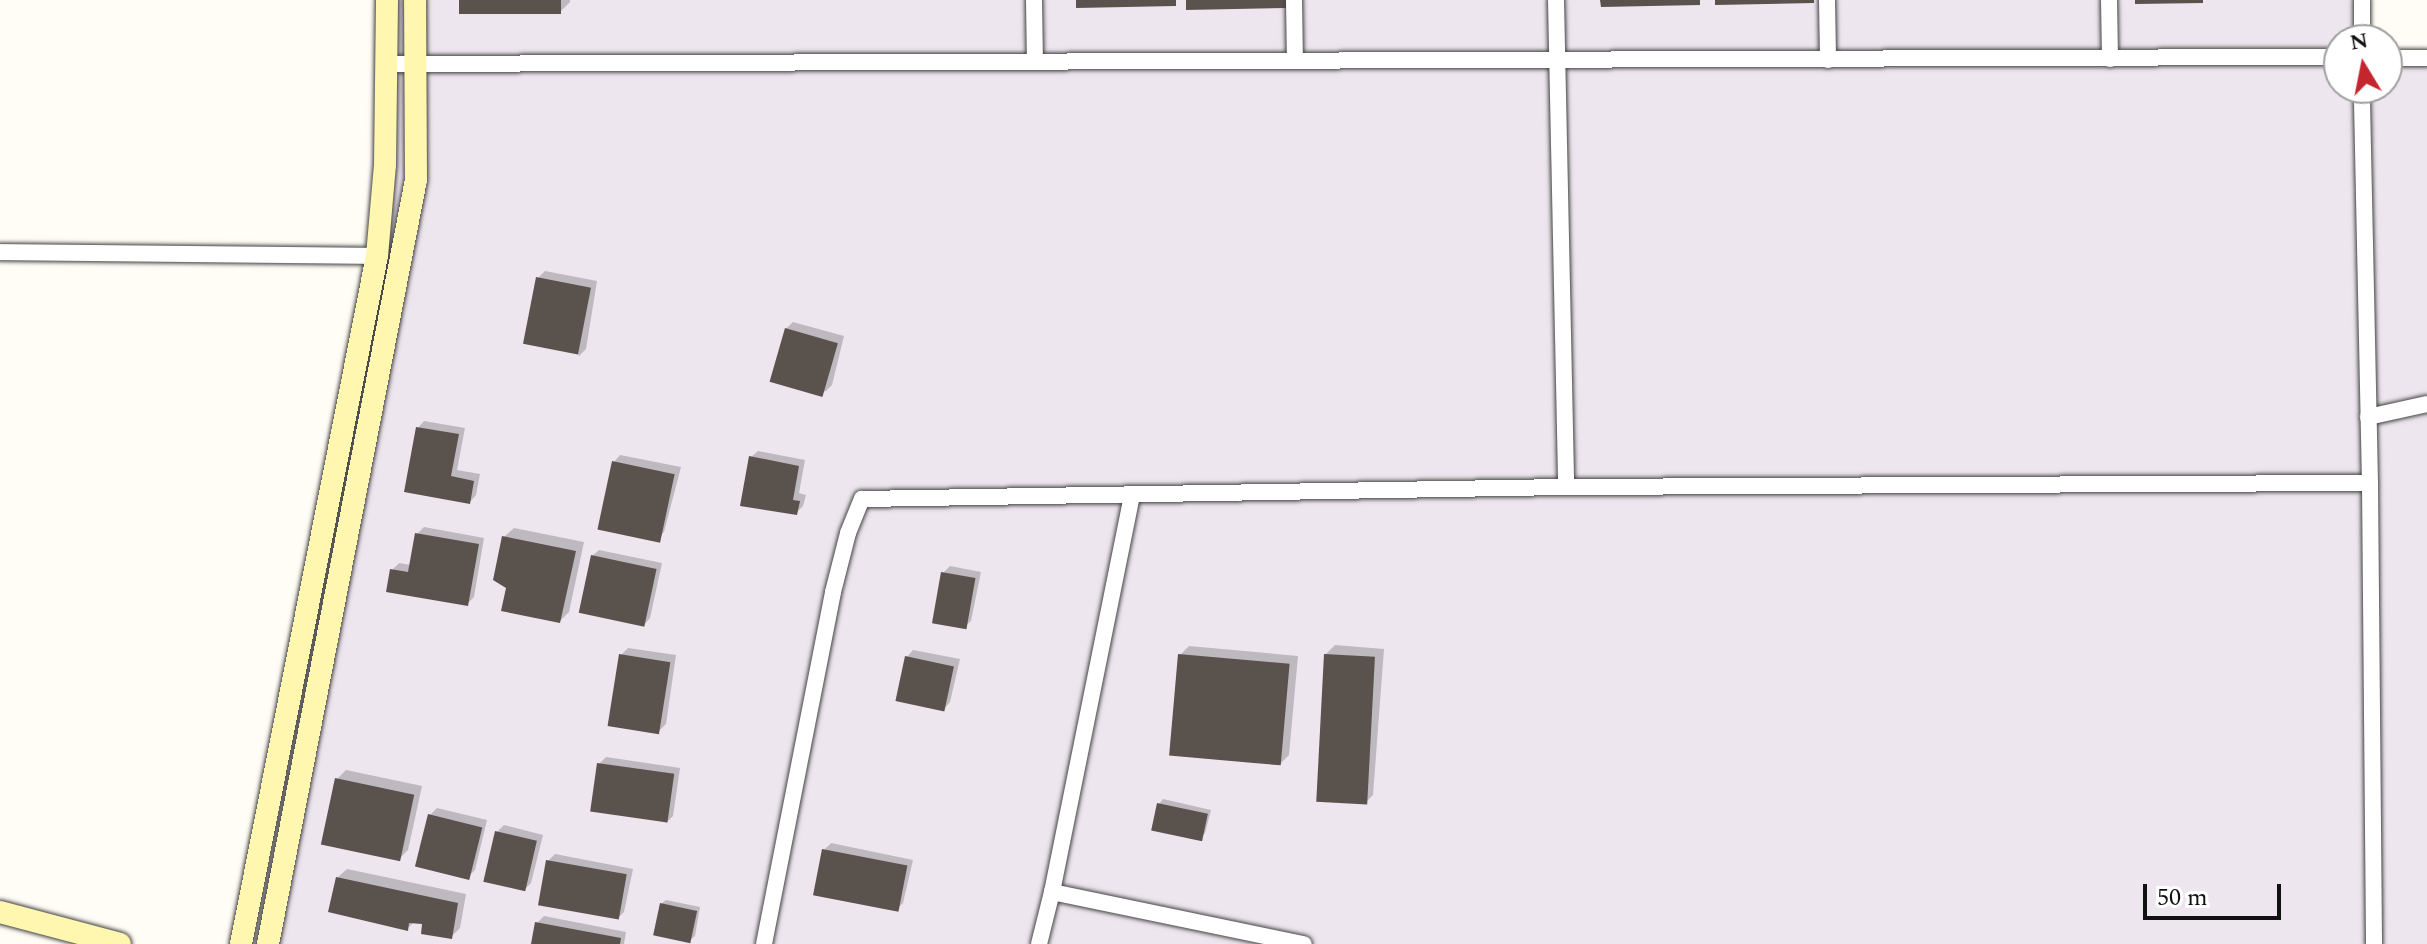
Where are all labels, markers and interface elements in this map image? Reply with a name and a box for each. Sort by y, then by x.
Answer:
north arrow [2323,24,2403,104]
text: N [2347,24,2371,60]
scale bar [2147,868,2285,918]
text: 50 m [2157,880,2208,916]

